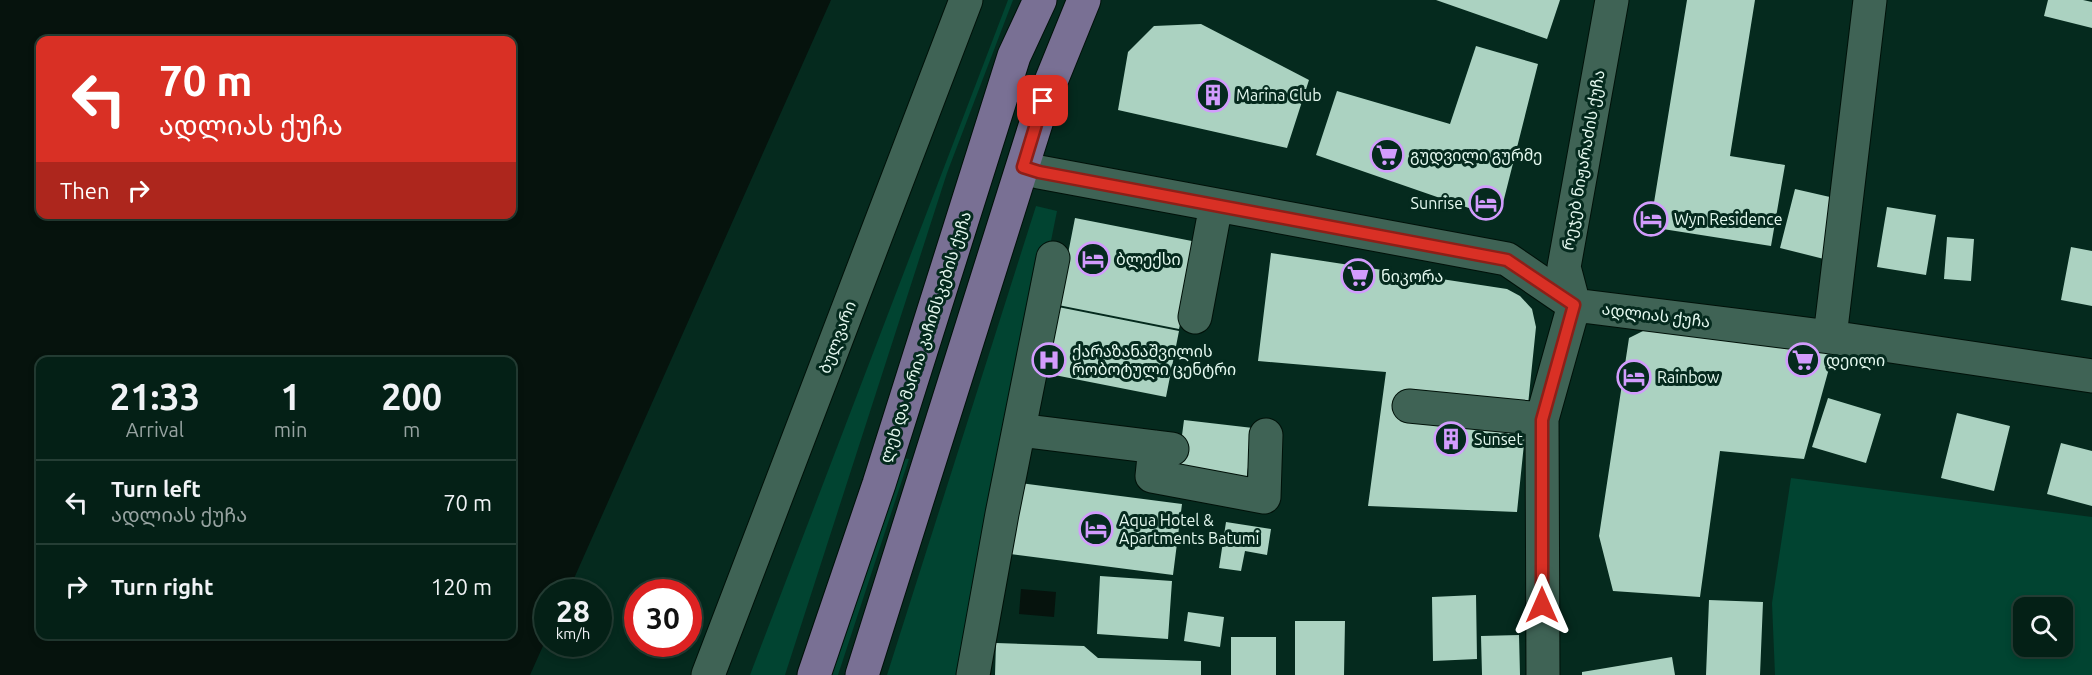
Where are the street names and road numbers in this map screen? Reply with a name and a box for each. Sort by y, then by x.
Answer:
street label: რეჯებ ნიჟარაძის ქუჩა [1558,68,1609,252]
street label: ლეხ და მარია კაჩინსკების ქუჩა [876,209,976,466]
street label: ბულვარი [815,298,861,377]
street label: ადლიას ქუჩა [1601,299,1711,333]

